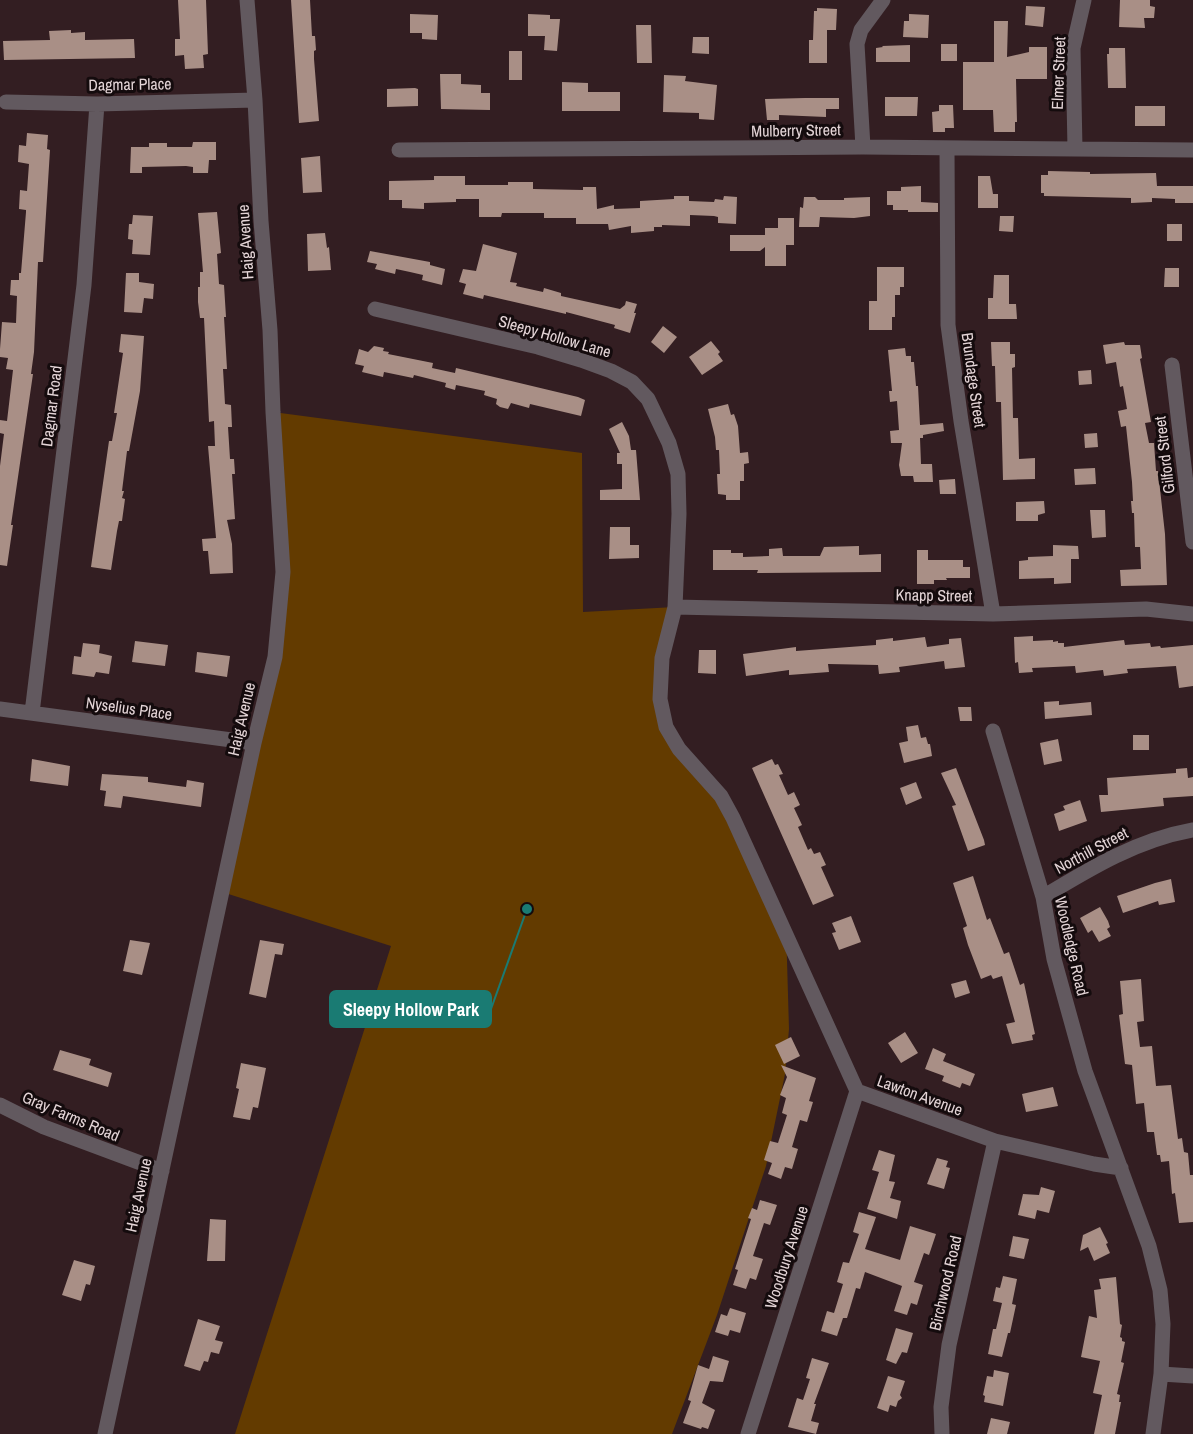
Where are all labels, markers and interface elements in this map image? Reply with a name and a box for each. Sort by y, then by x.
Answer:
street label: Elmer Street [1046,36,1070,110]
street label: Dagmar Place [88,72,172,96]
street label: Mulberry Street [751,118,841,142]
street label: Haig Avenue [231,204,259,280]
street label: Sleepy Hollow Lane [496,309,614,363]
street label: Brundage Street [956,331,992,429]
street label: Dagmar Road [35,364,67,448]
street label: Gilford Street [1148,415,1180,495]
street label: Knapp Street [896,583,973,607]
street label: Haig Avenue [222,680,260,758]
street label: Nyselius Place [85,691,173,725]
street label: Northill Street [1050,821,1132,879]
street label: Woodledge Road [1050,894,1094,998]
callout: Sleepy Hollow Park [330,991,491,1027]
text: Sleepy Hollow Park [343,997,480,1022]
street label: Lawton Avenue [874,1069,966,1121]
street label: Gray Farms Road [19,1086,123,1146]
street label: Haig Avenue [119,1156,157,1234]
street label: Woodbury Avenue [759,1203,813,1311]
street label: Birchwood Road [923,1233,967,1333]

